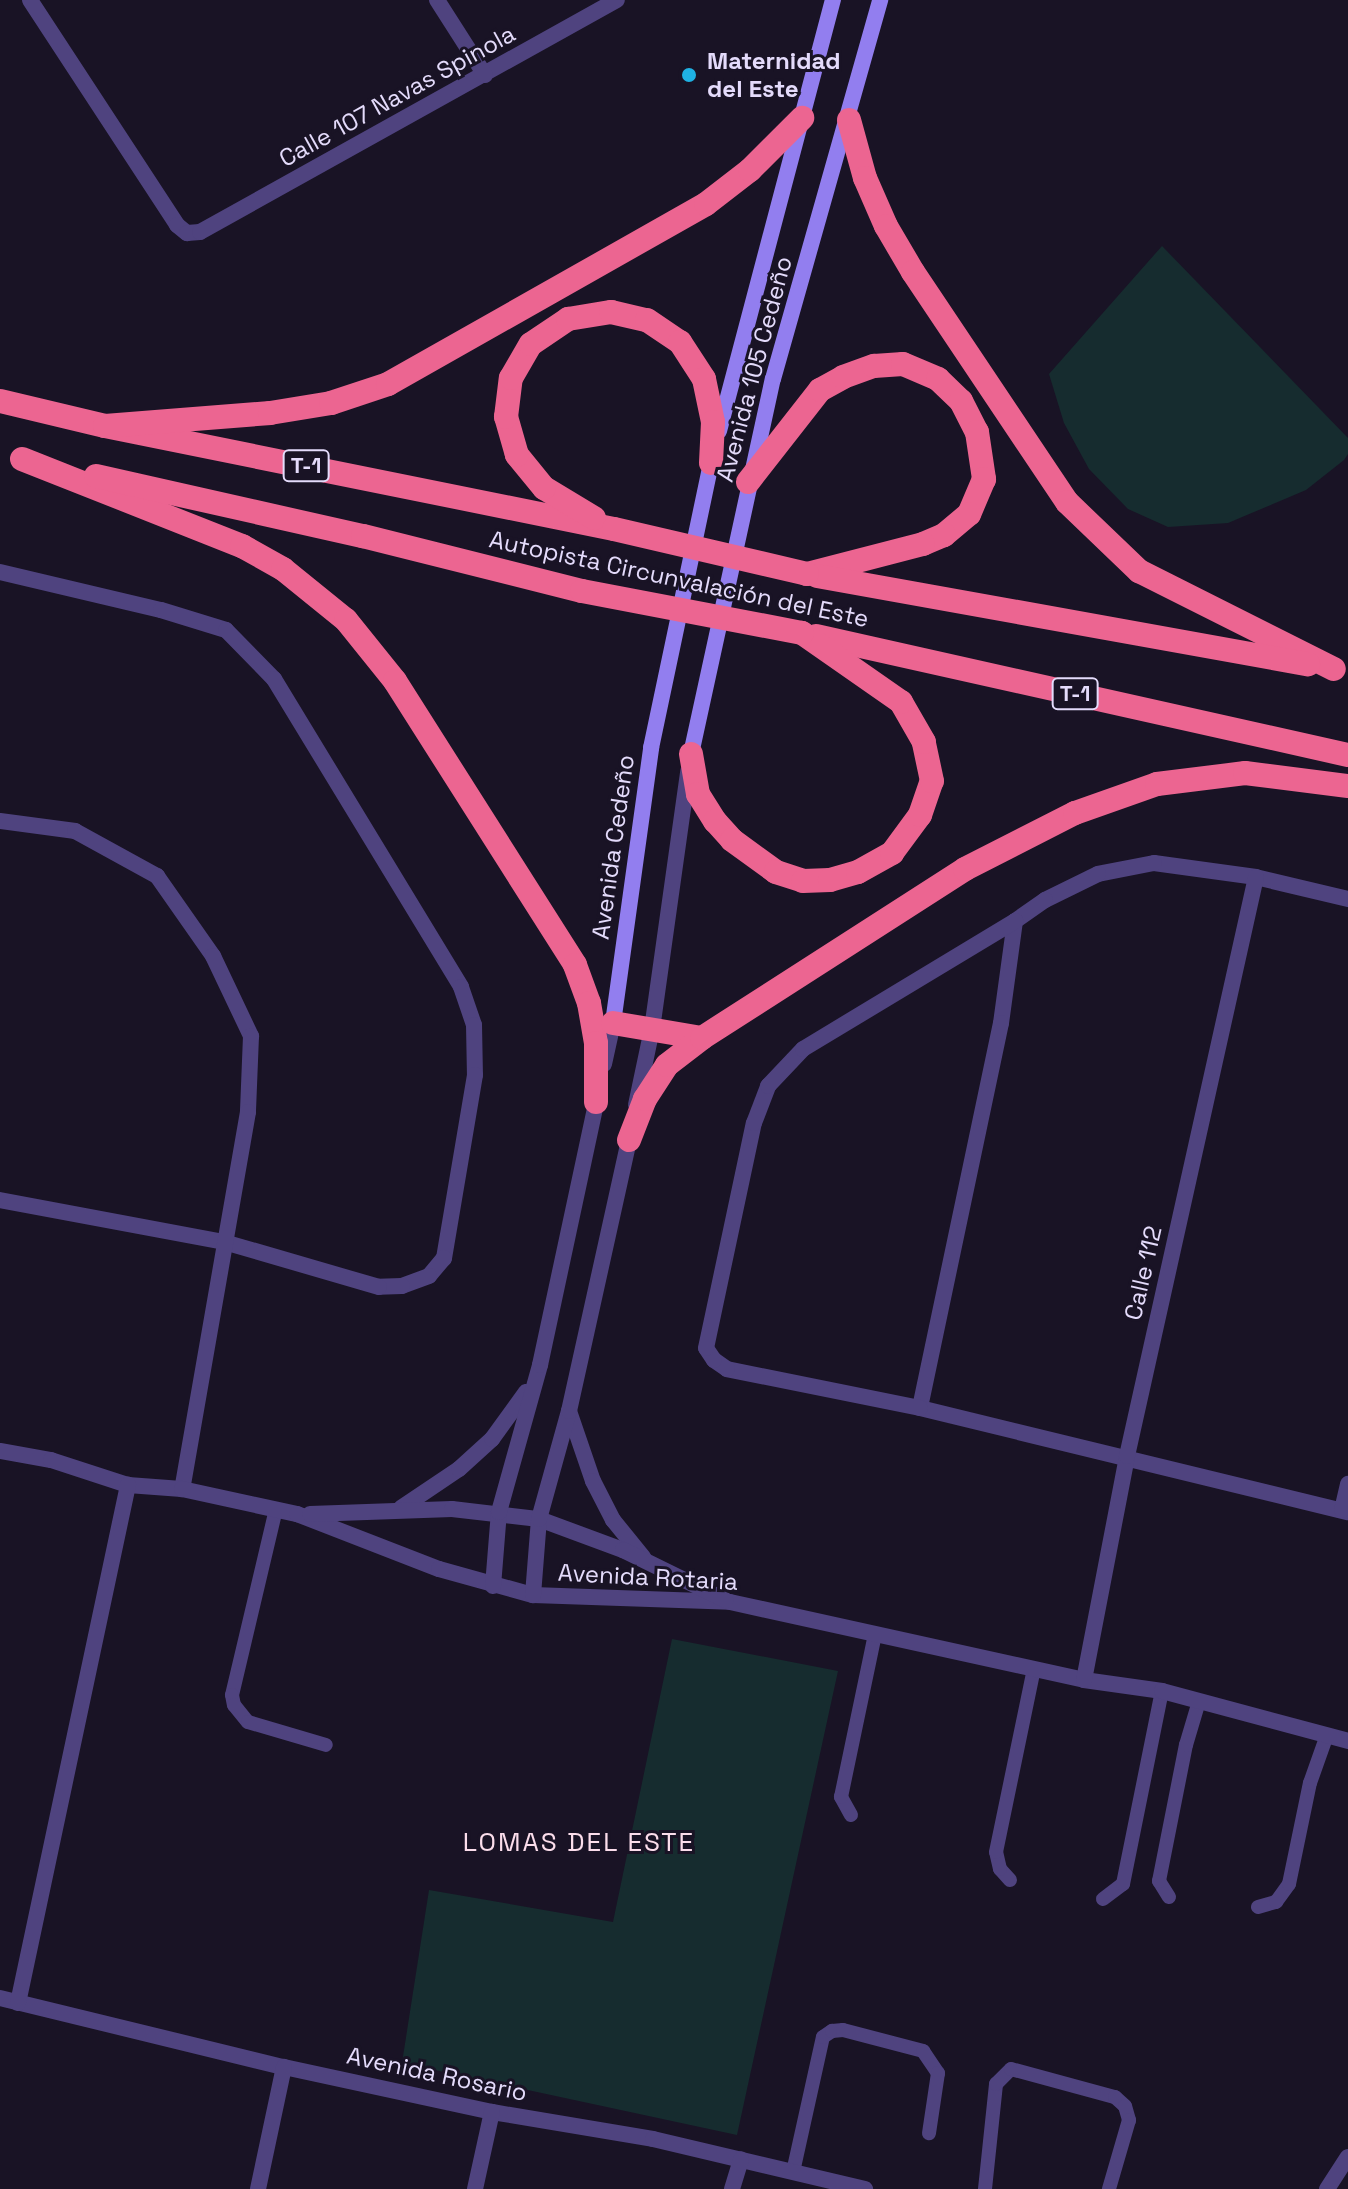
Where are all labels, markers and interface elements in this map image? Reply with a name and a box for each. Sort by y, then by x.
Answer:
street label: Calle 107 Navas Spinola [274,19,520,173]
place label: Maternidad del Este [707,47,840,103]
marker: Maternidad del Este [678,64,700,86]
street label: Avenida 105 Cedeño [710,253,798,485]
road number: T-1 [282,448,330,484]
street label: Autopista Circunvalación del Este [487,525,871,633]
road number: T-1 [1051,676,1099,712]
street label: Avenida Cedeño [586,753,640,941]
street label: Calle 112 [1118,1223,1168,1323]
street label: Avenida Rotaria [557,1558,739,1596]
district label: LOMAS DEL ESTE [463,1827,695,1859]
street label: Avenida Rosario [344,2041,530,2107]

